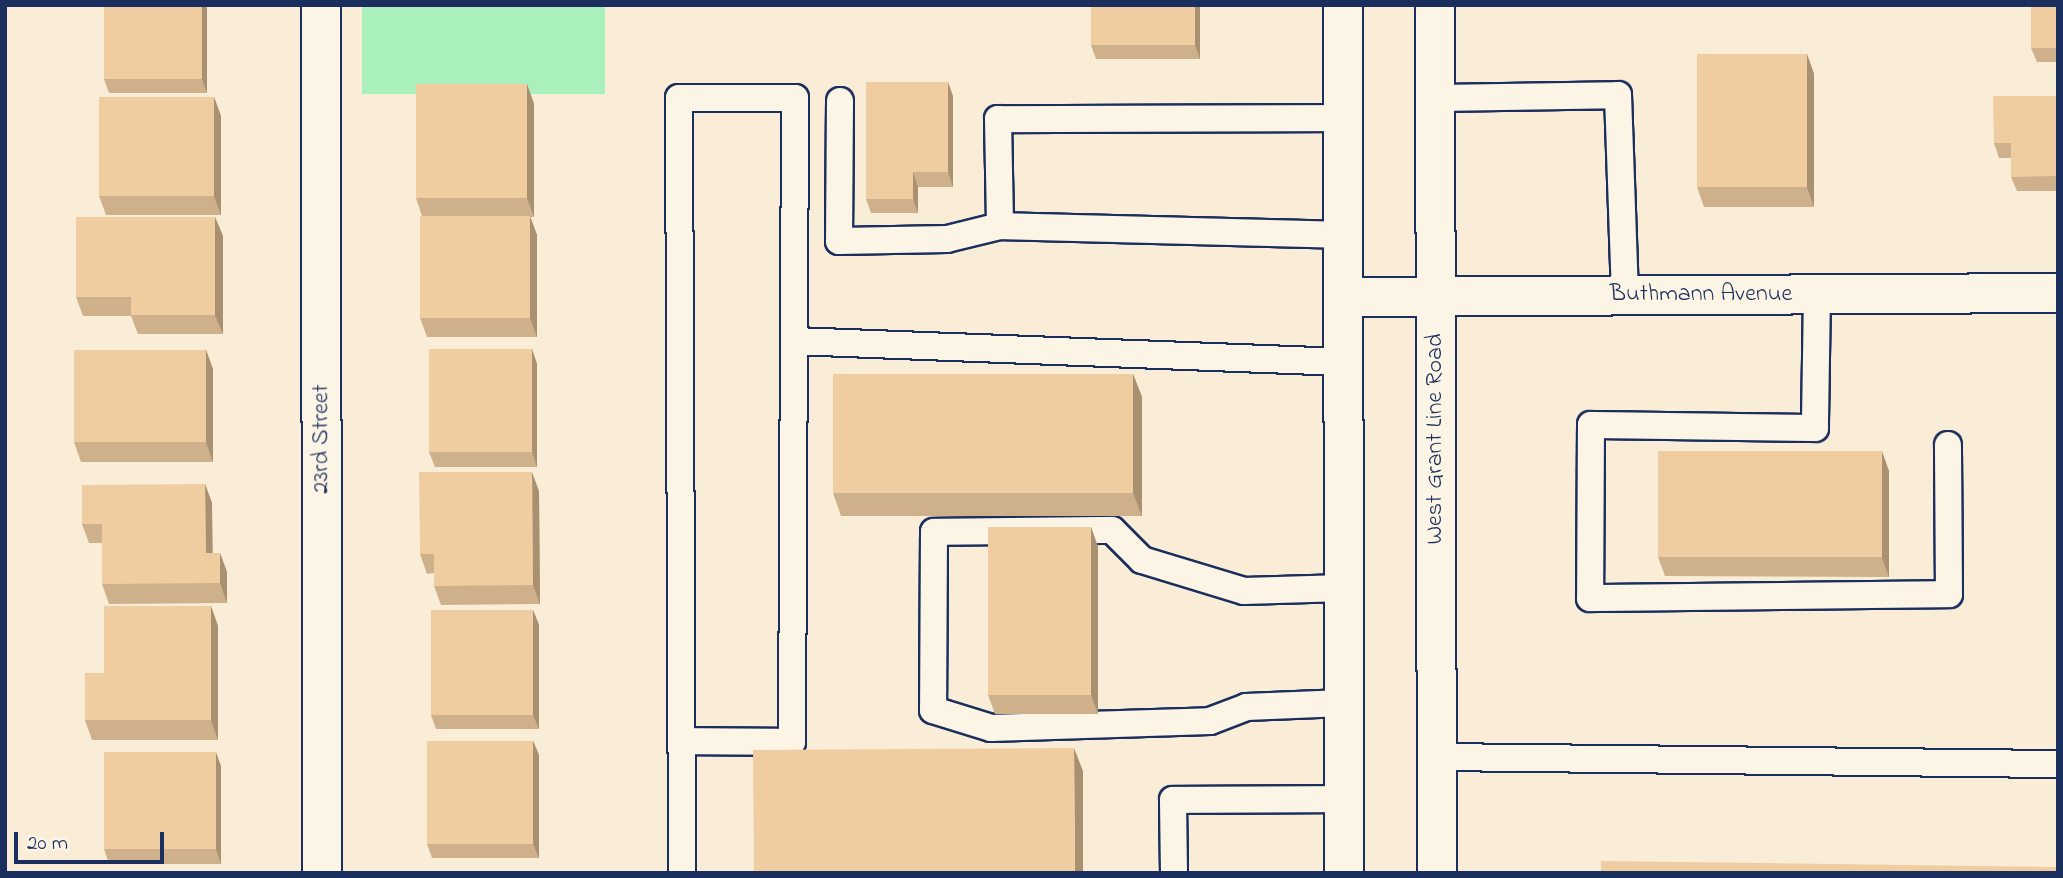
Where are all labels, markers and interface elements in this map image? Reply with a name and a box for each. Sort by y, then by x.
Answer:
street label: Buthmann Avenue [1610,281,1792,309]
street label: West Grant Line Road [1422,334,1450,544]
street label: 23rd Street [308,384,336,494]
scale bar [18,818,168,862]
text: 20 m [27,829,68,859]

